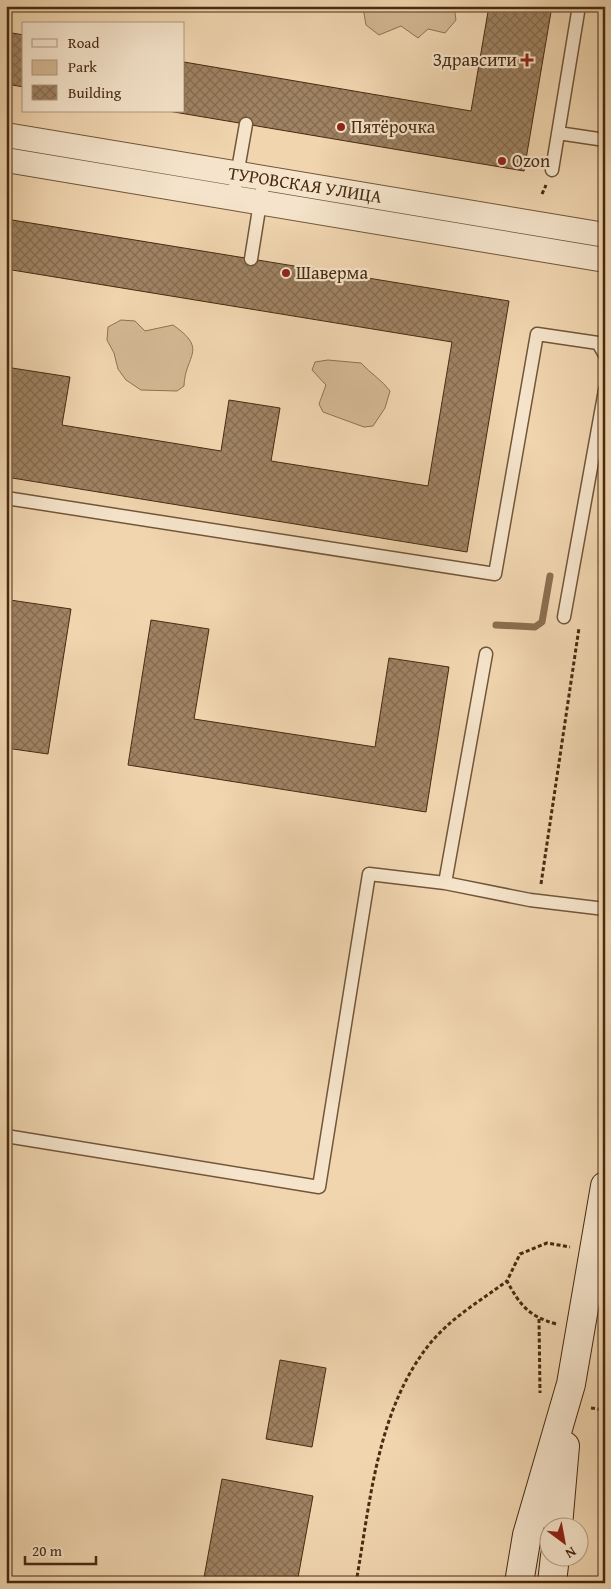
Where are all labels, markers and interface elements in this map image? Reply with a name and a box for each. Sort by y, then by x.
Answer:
legend [22,22,185,112]
text: Road [68,32,99,53]
place label: Здравсити [433,46,517,73]
marker: Здравсити [521,54,533,66]
text: Park [68,56,97,77]
text: Building [68,82,122,103]
place label: Пятёрочка [351,113,436,140]
marker: Пятёрочка [335,121,347,133]
place label: Ozon [512,147,550,174]
marker: Ozon [496,155,508,167]
street label: ТУРОВСКАЯ УЛИЦА [226,159,384,210]
place label: Шаверма [296,259,368,286]
marker: Шаверма [280,267,292,279]
north arrow [538,1516,588,1566]
scale bar [25,1534,96,1566]
text: 20 m [32,1540,63,1561]
text: N [561,1542,580,1564]

